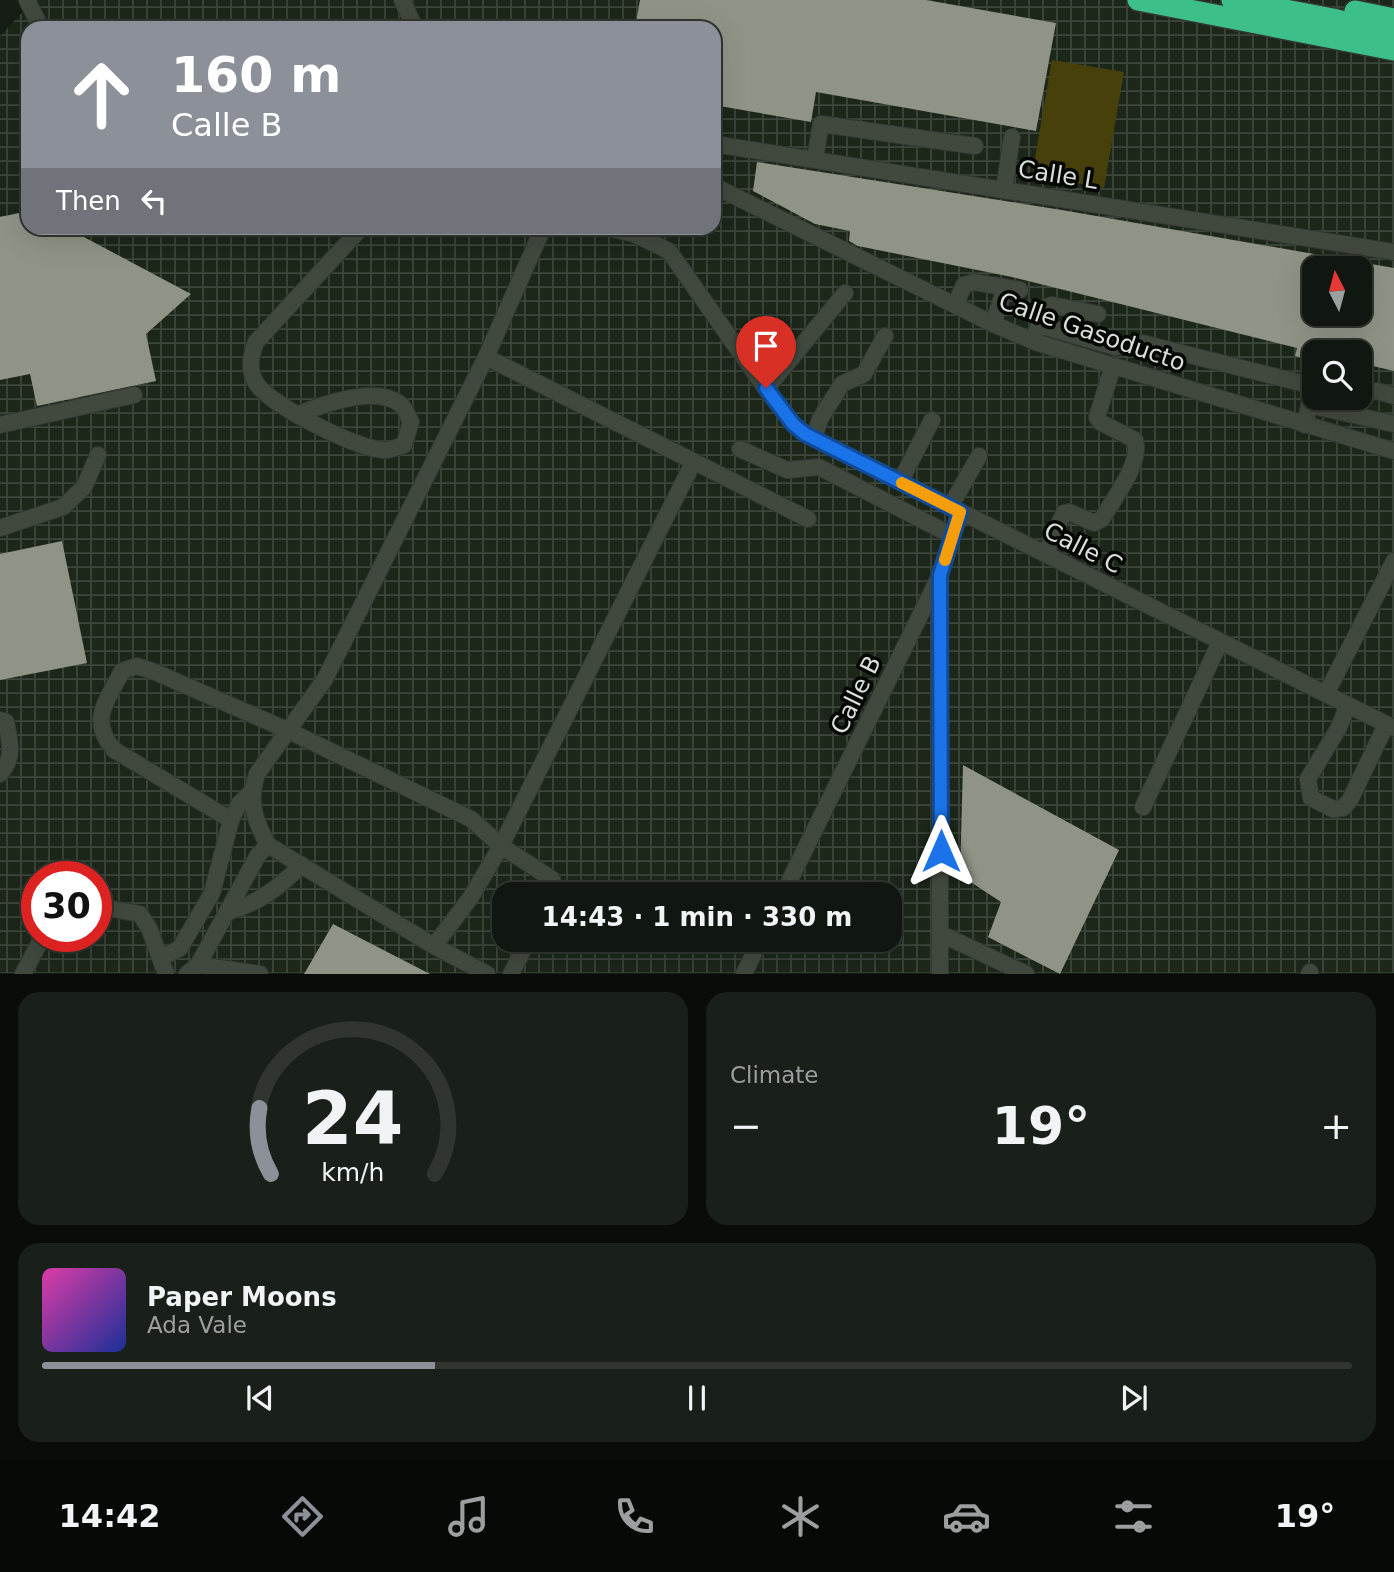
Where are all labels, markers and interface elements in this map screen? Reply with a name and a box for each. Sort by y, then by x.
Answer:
text: 160 m [171,47,341,104]
icon: ahead [56,49,147,140]
text: Calle B [171,106,283,144]
street label: Calle L [1016,155,1101,195]
icon: left [135,182,173,220]
text: Then [56,186,121,216]
north arrow [1302,256,1372,326]
map controls [1302,256,1372,410]
street label: Calle Gasoducto [995,287,1189,377]
pin [736,316,796,388]
icon: arrive [747,327,785,365]
button: search [1302,340,1372,410]
street label: Calle C [1039,516,1127,580]
street label: Calle B [825,651,887,739]
position arrow [904,814,978,888]
speed limit sign: 30 [21,861,112,952]
text: 14:43 · 1 min · 330 m [542,902,852,932]
text: Climate [730,1062,819,1088]
text: 24 [302,1077,404,1162]
text: 19° [992,1096,1090,1156]
text: − [730,1104,762,1148]
text: + [1320,1104,1352,1148]
text: km/h [321,1158,385,1187]
text: Paper Moons [147,1282,337,1312]
text: Ada Vale [147,1312,247,1338]
icon: previous [241,1379,279,1417]
icon: pause [678,1379,716,1417]
icon: next [1115,1379,1153,1417]
icon: directions [278,1492,327,1541]
icon: music [444,1492,493,1541]
icon: phone [610,1492,659,1541]
icon: climate [776,1492,825,1541]
icon: car [942,1492,991,1541]
icon: filters [1109,1492,1158,1541]
text: 14:42 [59,1497,160,1535]
text: 19° [1275,1497,1335,1535]

